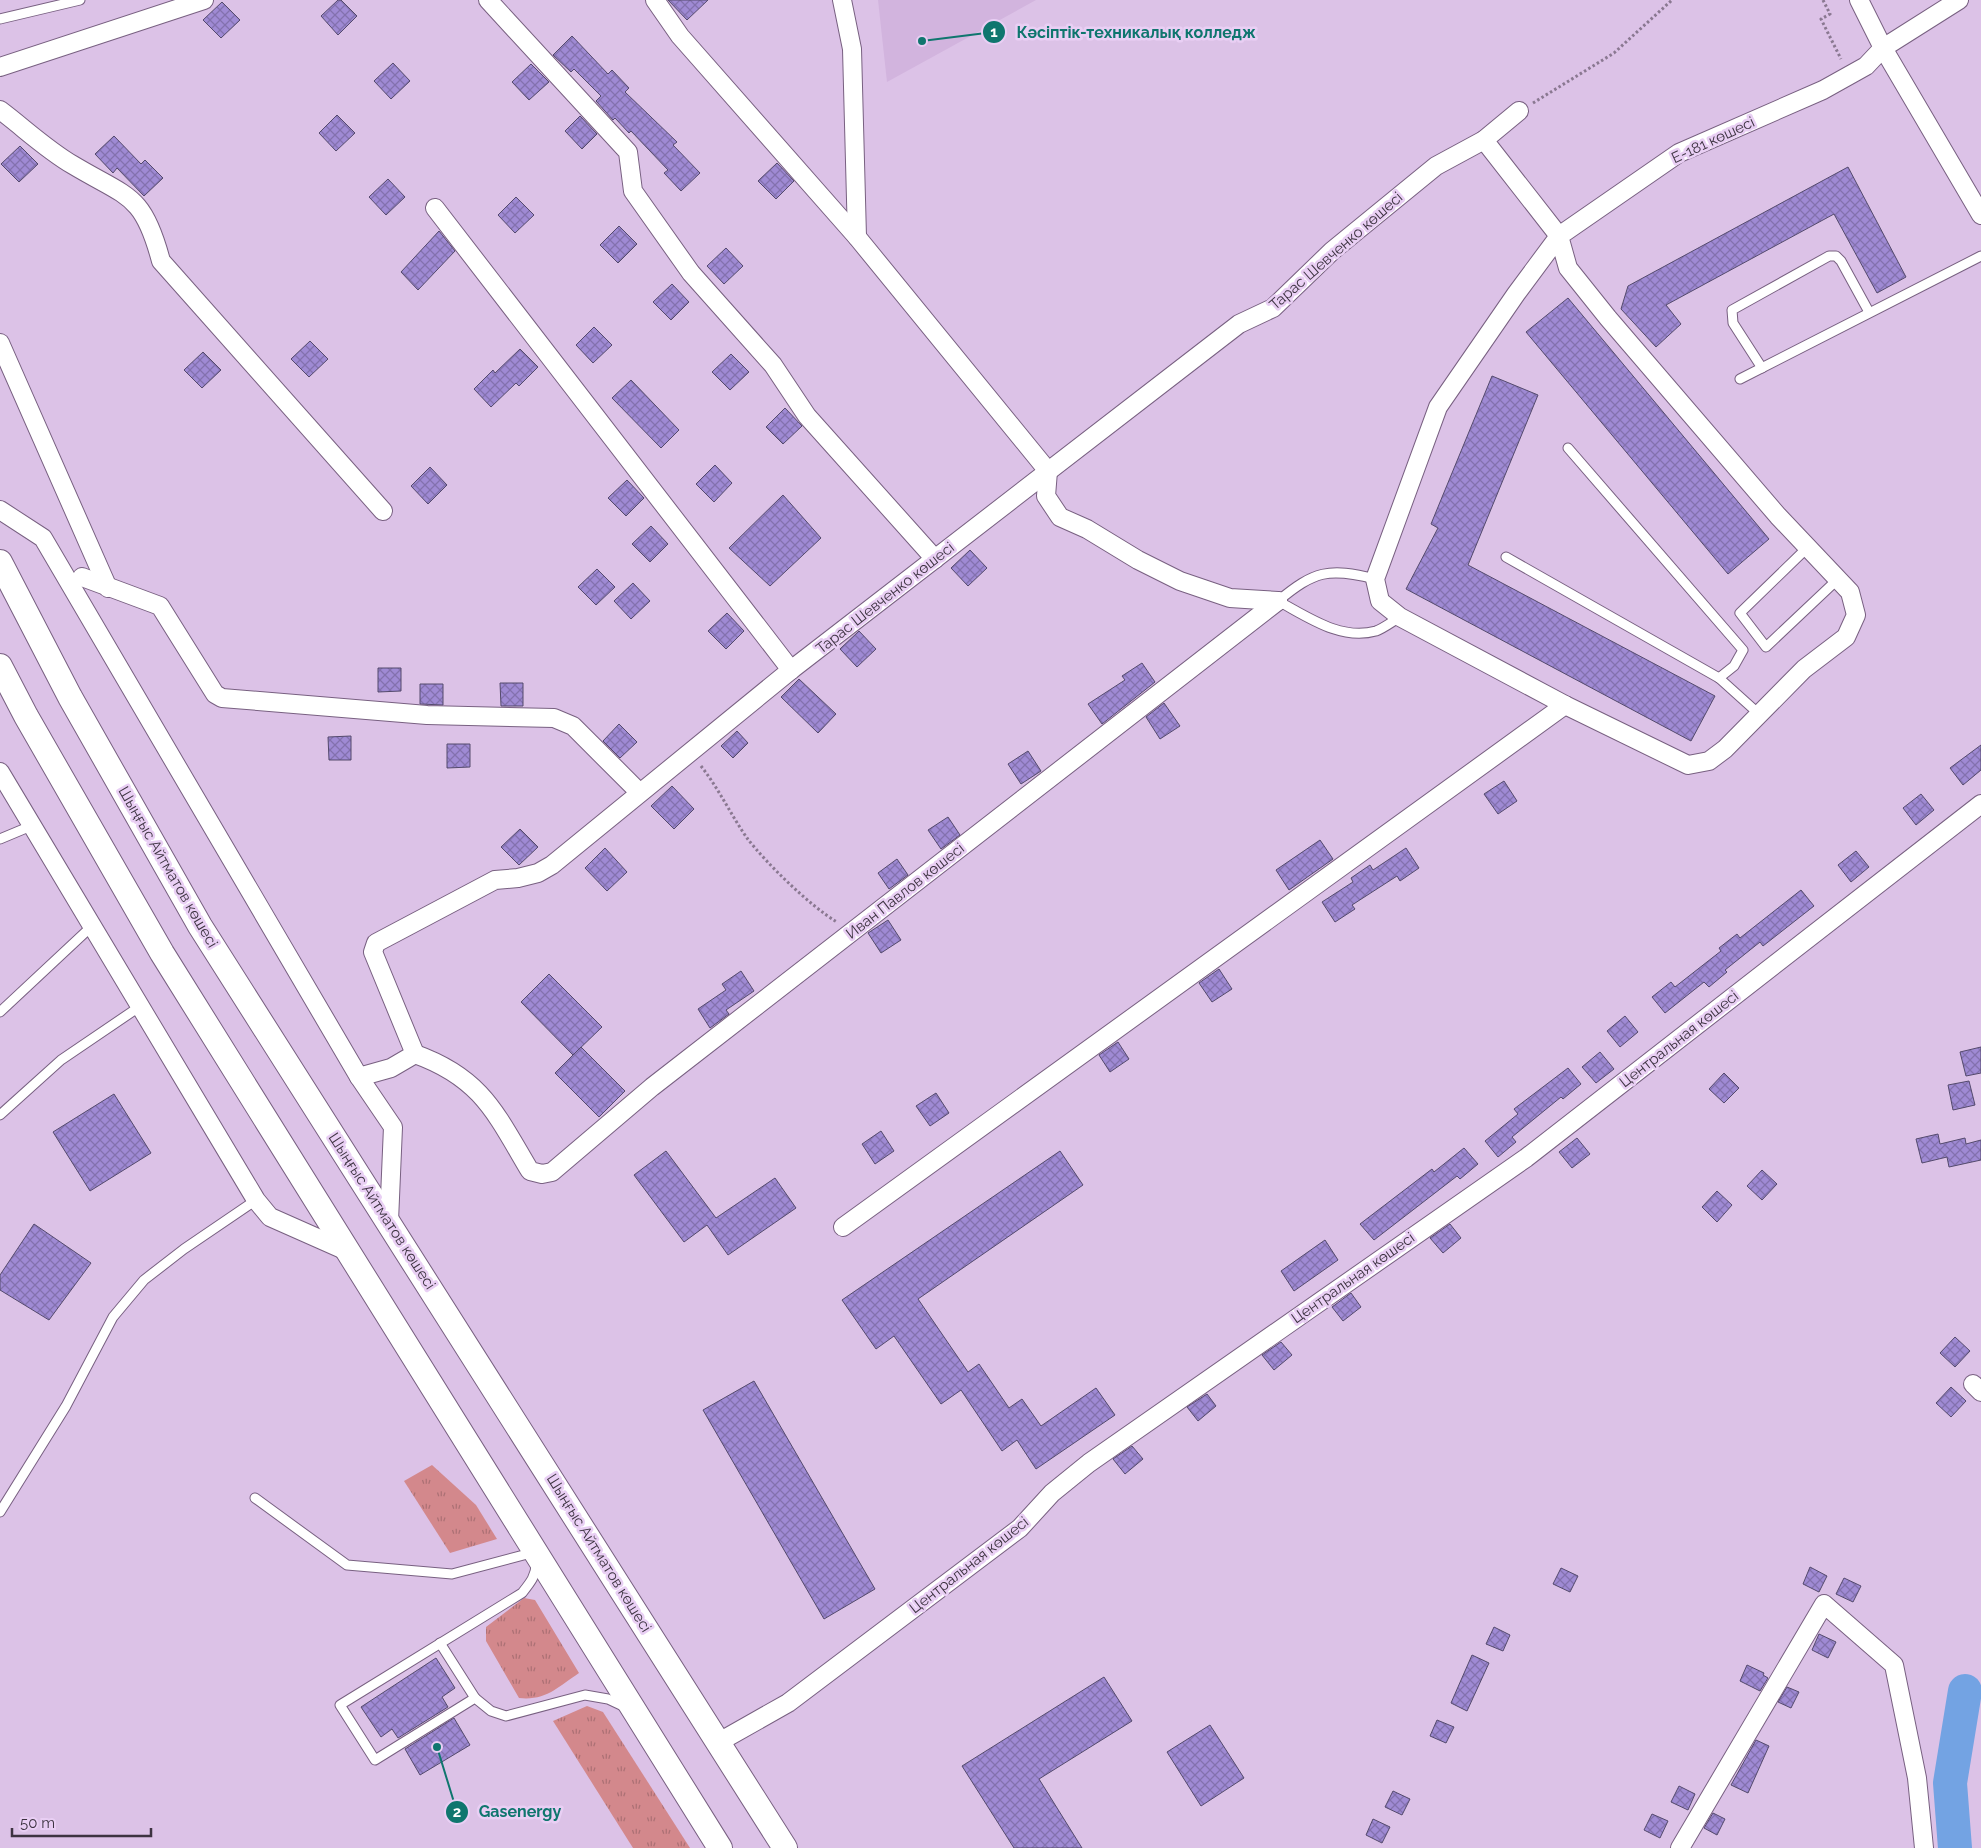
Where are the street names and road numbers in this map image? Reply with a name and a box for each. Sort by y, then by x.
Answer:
street label: Е-181 көшесі [1669,113,1757,167]
street label: Тарас Шевченко көшесі [1266,188,1406,314]
street label: Тарас Шевченко көшесі [812,538,958,658]
street label: Шыңғыс Айтматов көшесі [114,783,222,951]
street label: Иван Павлов көшесі [842,839,968,943]
street label: Центральная көшесі [1616,987,1742,1091]
street label: Шыңғыс Айтматов көшесі [325,1129,439,1293]
street label: Центральная көшесі [1288,1229,1418,1327]
street label: Шыңғыс Айтматов көшесі [543,1471,655,1635]
street label: Центральная көшесі [906,1513,1032,1617]

